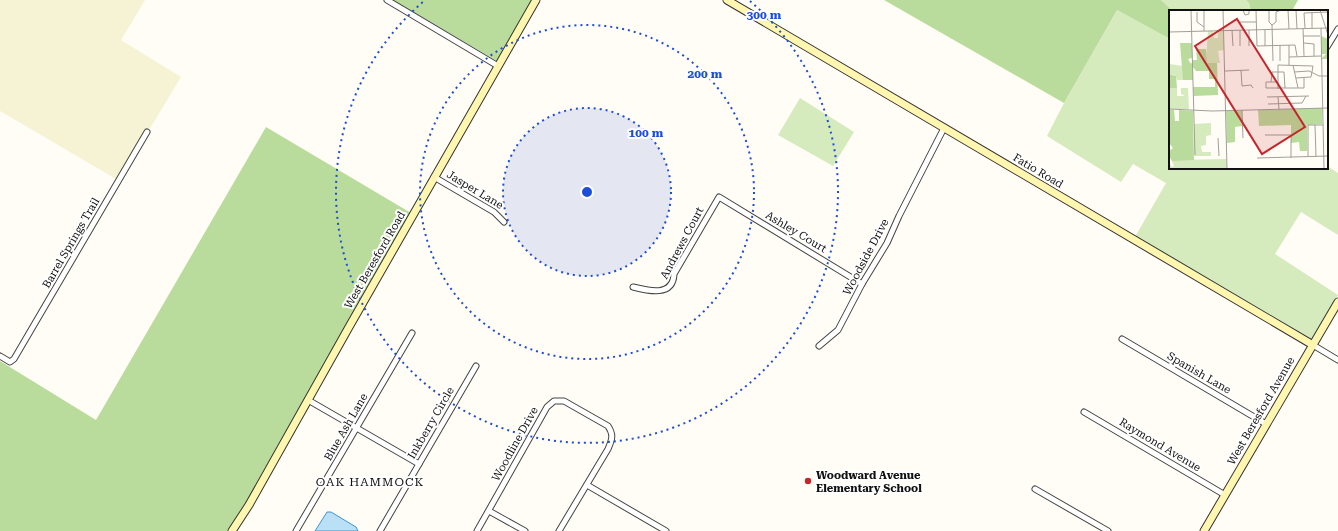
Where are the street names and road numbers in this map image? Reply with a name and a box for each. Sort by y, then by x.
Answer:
street label: Fatio Road [1011,151,1065,191]
street label: Jasper Lane [444,168,506,212]
street label: Barrel Springs Trail [40,195,102,291]
street label: Andrews Court [658,205,706,281]
street label: West Beresford Road [342,209,408,311]
street label: Ashley Court [763,209,829,255]
street label: Woodside Drive [840,217,892,297]
street label: Spanish Lane [1165,349,1233,397]
street label: West Beresford Avenue [1225,355,1297,467]
street label: Inkberry Circle [405,385,457,461]
street label: Blue Ash Lane [322,391,370,463]
street label: Woodline Drive [489,405,541,483]
street label: Raymond Avenue [1117,416,1203,474]

